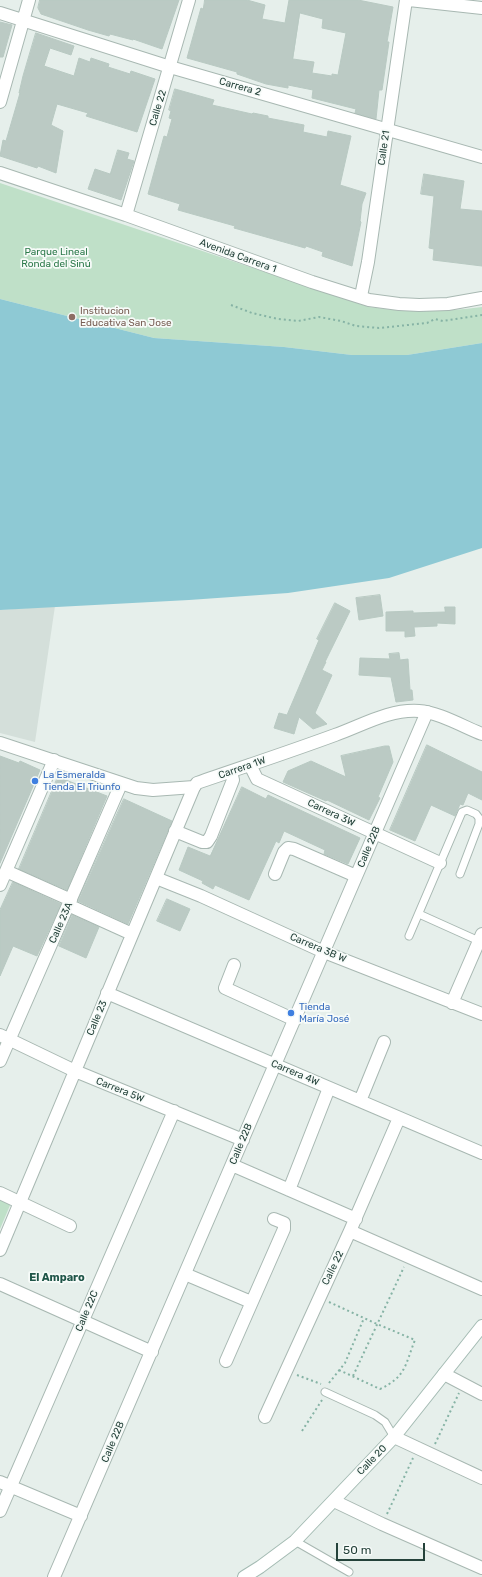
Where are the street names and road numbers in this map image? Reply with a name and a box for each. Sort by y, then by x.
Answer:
street label: Carrera 2 [218,75,262,99]
street label: Calle 22 [147,89,169,127]
street label: Calle 21 [376,130,392,166]
street label: Avenida Carrera 1 [198,237,278,275]
street label: Carrera 1W [217,754,267,782]
street label: Carrera 3W [305,797,357,829]
street label: Calle 22B [355,825,383,869]
street label: Calle 23A [47,901,75,945]
street label: Carrera 3B W [288,931,348,965]
street label: Calle 23 [84,999,110,1037]
street label: Carrera 4W [269,1057,321,1089]
street label: Carrera 5W [94,1075,146,1105]
street label: Calle 22B [227,1122,255,1166]
street label: Calle 22 [320,1249,346,1287]
street label: Calle 22C [73,1289,101,1333]
street label: Calle 22B [99,1420,127,1464]
street label: Calle 20 [355,1442,389,1478]

